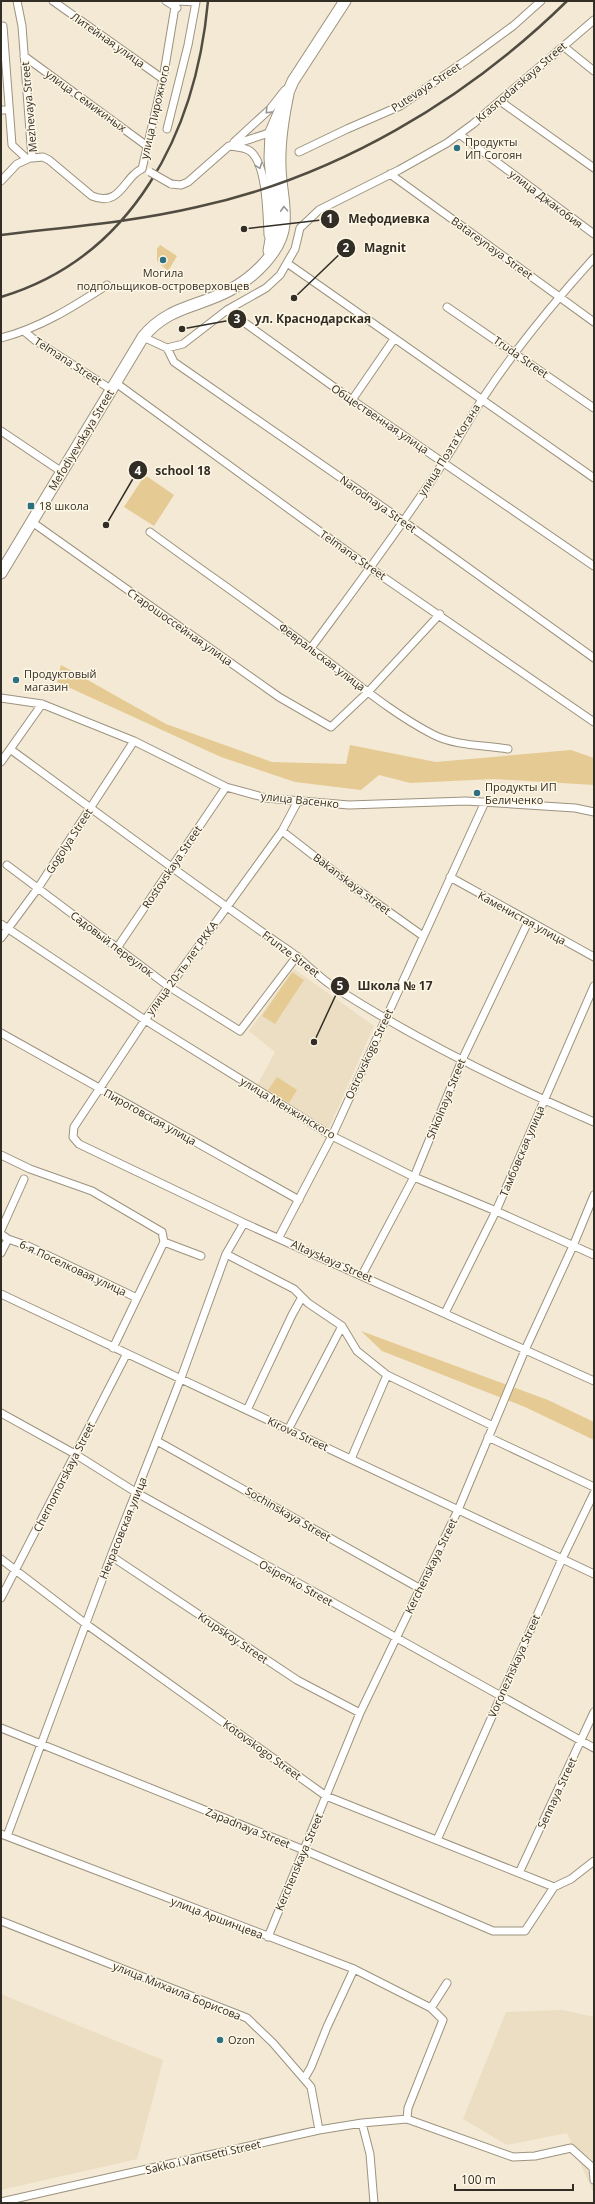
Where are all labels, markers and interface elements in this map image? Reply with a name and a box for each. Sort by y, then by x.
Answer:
street label: Литейная улица [68,9,148,71]
street label: Krasnodarskaya Street [472,38,569,125]
street label: Putevaya Street [388,58,464,115]
street label: Mezhevaya Street [17,61,40,153]
street label: улица Пирожного [136,63,173,160]
street label: улица Семикиных [43,66,130,135]
one-way arrow [265,106,273,114]
place label: Продукты ИП Согоян [465,134,522,162]
marker: Продукты ИП Согоян [452,143,462,153]
one-way arrow [254,162,262,169]
street label: улица Джакобия [507,166,586,231]
one-way arrow [280,206,288,212]
callout: Мефодиевка [320,207,438,231]
text: 1 [327,210,333,227]
text: Мефодиевка [348,210,430,227]
street label: Batareynaya Street [448,213,536,282]
callout: Magnit [336,236,414,260]
text: 2 [343,239,350,256]
text: Magnit [364,239,406,256]
marker: Могила подпольщиков-островерховцев [158,255,168,265]
place label: Могила подпольщиков-островерховцев [77,265,249,293]
callout: ул. Краснодарская [227,307,379,331]
text: 3 [234,310,241,327]
text: ул. Краснодарская [255,310,371,327]
street label: Truda Street [491,332,552,381]
street label: Telmana Street [32,333,105,388]
street label: Общественная улица [328,380,432,457]
street label: Mefodiyevskaya Street [44,386,117,493]
street label: улица Поэта Когана [414,401,483,499]
callout: school 18 [128,458,219,482]
text: 4 [135,462,142,479]
text: school 18 [155,462,211,479]
street label: Narodnaya Street [337,472,420,536]
place label: 18 школа [39,498,89,513]
marker: 18 школа [26,501,36,511]
street label: Telmana Street [317,526,389,583]
street label: Старошоссейная улица [125,584,236,669]
street label: Февральская улица [276,619,369,694]
place label: Продуктовый магазин [24,666,96,694]
marker: Продуктовый магазин [11,675,21,685]
place label: Продукты ИП Беличенко [485,779,557,807]
street label: улица Васенко [260,788,340,811]
marker: Продукты ИП Беличенко [472,788,482,798]
street label: Gogolya Street [42,805,95,876]
street label: Rostovskaya Street [138,822,205,911]
street label: Bakanskaya street [310,850,394,918]
street label: Каменистая улица [476,887,569,948]
street label: Садовый переулок [68,907,157,980]
street label: улица 20-ть лет РККА [142,918,221,1018]
street label: Frunze Street [259,927,323,980]
callout: Школа № 17 [330,974,441,998]
text: 5 [337,977,344,994]
text: Школа № 17 [357,977,433,994]
street label: Ostrovskogo Street [341,1006,396,1101]
street label: Shkolnaya Street [422,1056,469,1141]
street label: улица Менжинского [238,1073,339,1142]
street label: Пироговская улица [101,1085,199,1148]
street label: Тамбовская улица [496,1103,547,1199]
street label: 6-я Поселковая улица [17,1236,129,1299]
street label: Altayskaya Street [289,1236,375,1285]
street label: Kirova Street [265,1413,331,1454]
street label: Chernomorskaya Street [29,1419,98,1534]
street label: Некрасовская улица [95,1475,150,1581]
street label: Sochinskaya Street [243,1483,334,1544]
street label: Kerchenskaya Street [401,1515,460,1616]
street label: Osipenko Street [257,1556,336,1609]
street label: Krupskoy Street [195,1609,271,1667]
street label: Voronezhskaya Street [484,1612,543,1720]
street label: Kotovskogo Street [220,1716,304,1783]
street label: Sennaya Street [533,1755,580,1831]
street label: Zapadnaya Street [204,1804,293,1851]
street label: Kerchenskaya Street [271,1811,326,1913]
street label: улица Аршинцева [169,1893,265,1942]
street label: улица Михаила Борисова [111,1958,244,2023]
place label: Ozon [228,2032,255,2047]
marker: Ozon [215,2035,225,2045]
street label: Sakko i Vantsetti Street [144,2136,262,2177]
scale bar [455,2166,573,2192]
text: 100 m [461,2171,496,2188]

